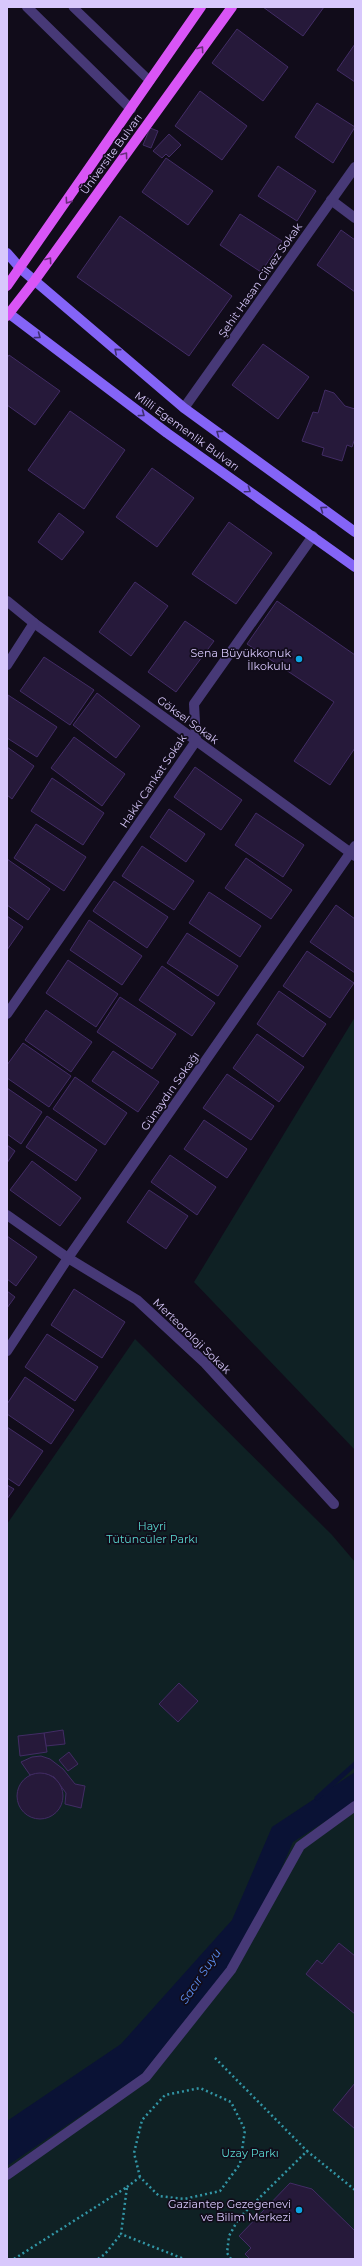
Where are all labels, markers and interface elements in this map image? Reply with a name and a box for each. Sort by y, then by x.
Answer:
one-way arrow [196,47,203,54]
street label: Üniversite Bulvarı [77,111,145,197]
one-way arrow [120,152,128,159]
one-way arrow [66,196,73,203]
street label: Şehit Hasan Cilvez Sokak [215,220,305,340]
one-way arrow [44,258,51,265]
one-way arrow [34,331,41,338]
one-way arrow [115,349,122,356]
street label: Milli Egemenlik Bulvarı [132,388,242,474]
one-way arrow [138,409,145,417]
one-way arrow [216,431,223,438]
one-way arrow [243,485,250,492]
one-way arrow [321,507,328,514]
place label: Sena Büyükkonuk İlkokulu [191,646,291,673]
marker: Sena Büyükkonuk İlkokulu [294,654,304,664]
street label: Göksel Sokak [154,693,222,747]
street label: Hakkı Cankat Sokak [117,731,190,830]
street label: Günaydın Sokağı [138,1049,202,1133]
street label: Merteoroloji Sokak [150,1295,234,1377]
park label: Hayri Tütüncüler Parkı [106,1519,198,1546]
water label: Sacır Suyu [176,1946,224,2006]
park label: Uzay Parkı [221,2146,279,2160]
place label: Gaziantep Gezegenevi ve Bilim Merkezi [168,2197,291,2224]
marker: Gaziantep Gezegenevi ve Bilim Merkezi [294,2205,304,2215]

